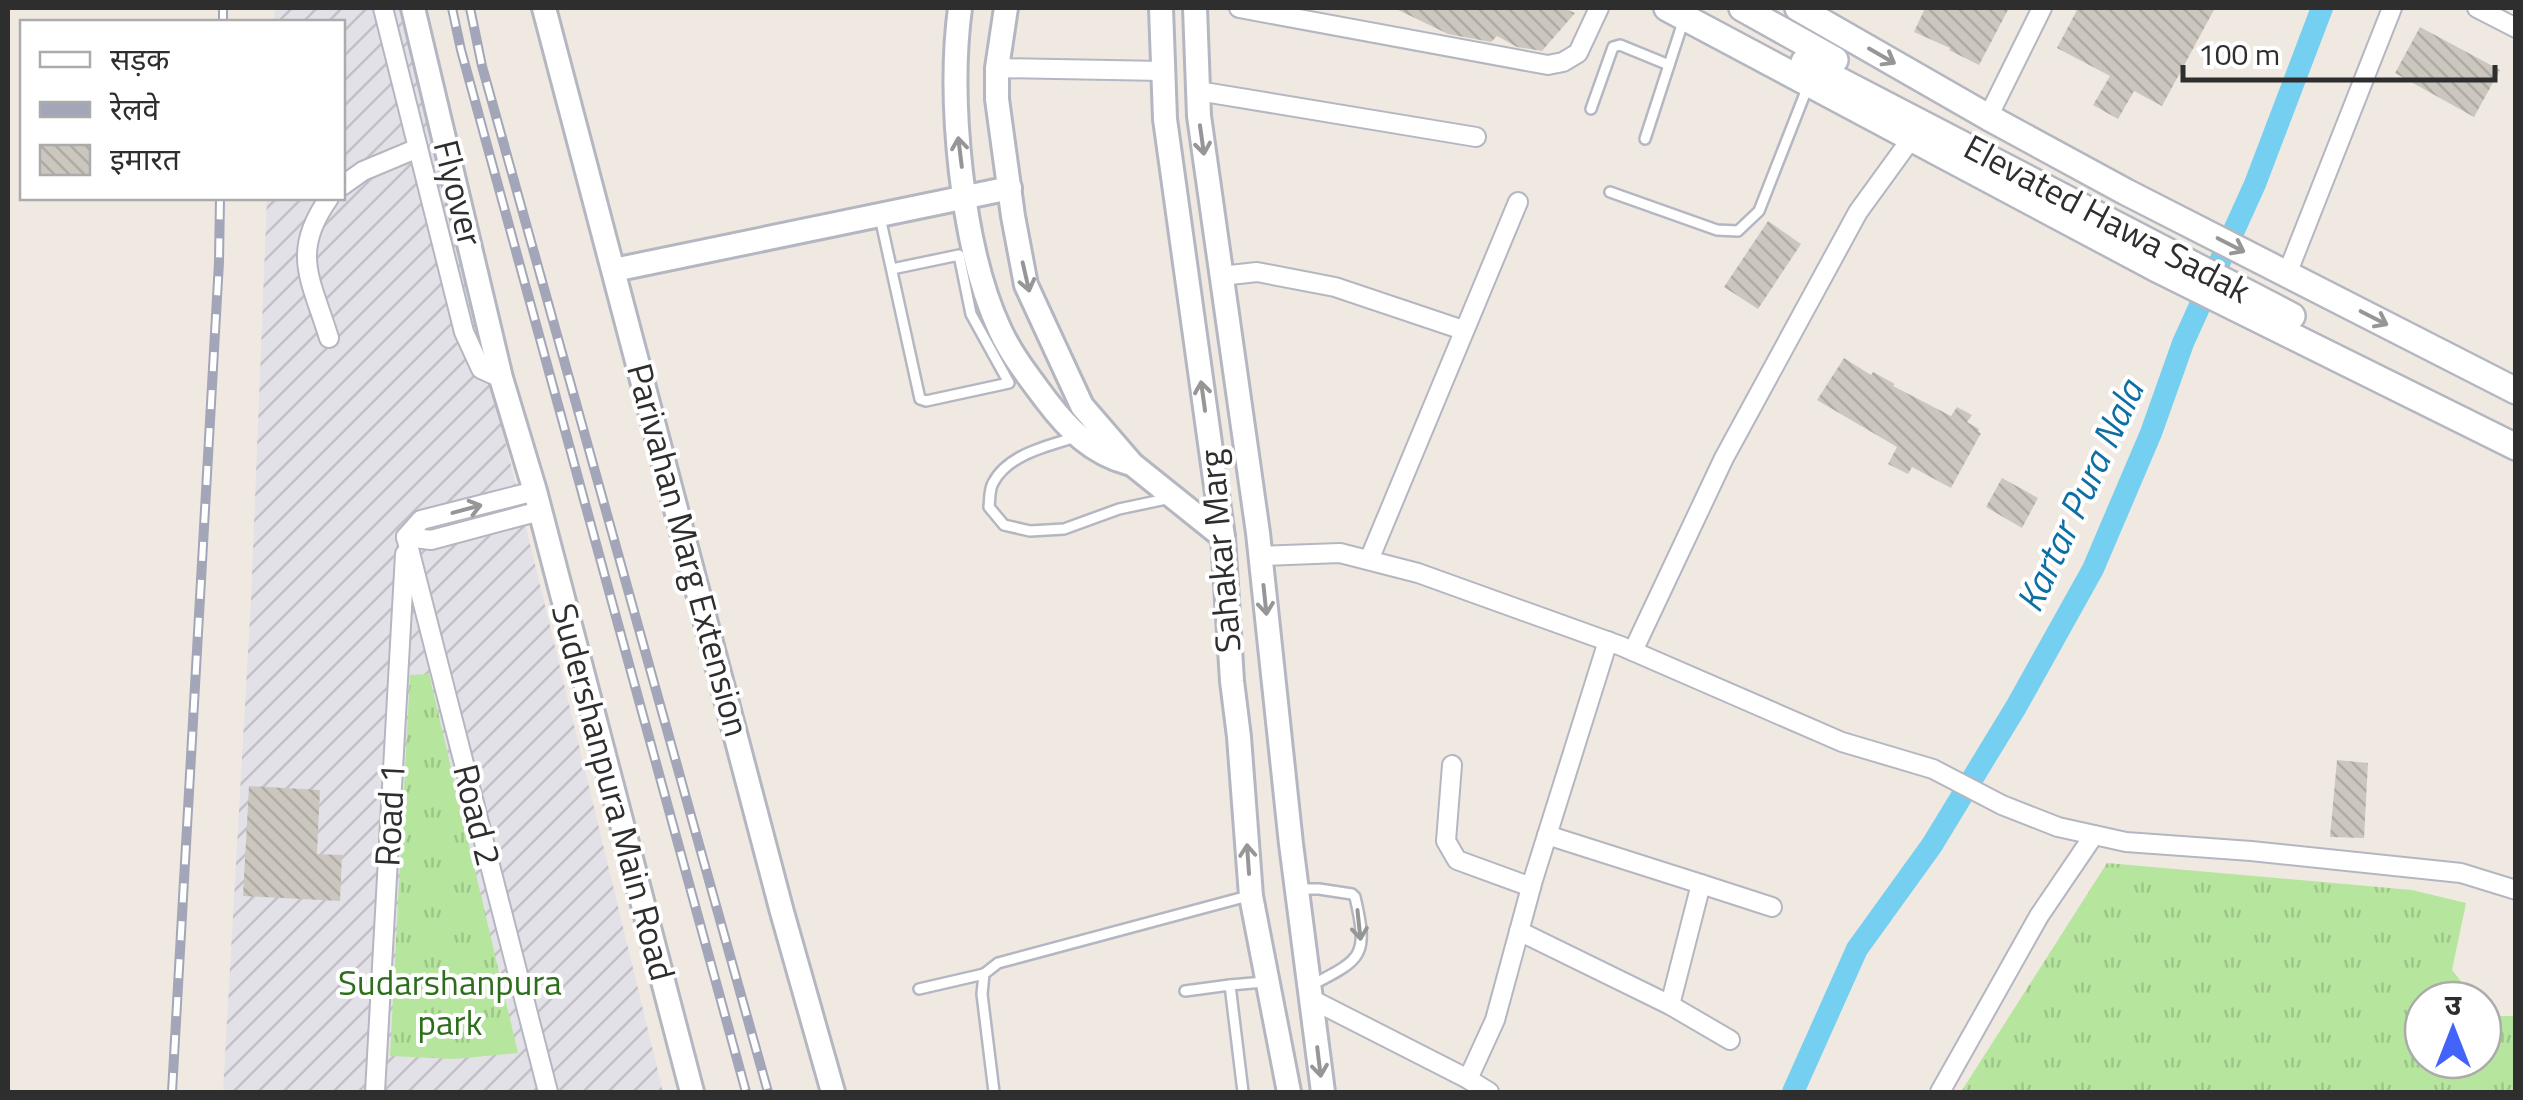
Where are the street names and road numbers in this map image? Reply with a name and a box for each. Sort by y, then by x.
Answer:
street label: Elevated Hawa Sadak [1955,120,2260,317]
street label: Flyover [420,134,498,251]
street label: Parivahan Marg Extension [613,357,765,742]
street label: Sahakar Marg [1183,447,1255,655]
street label: Sudershanpura Main Road [538,597,690,986]
street label: Road 2 [439,758,517,871]
street label: Road 1 [359,762,419,868]

